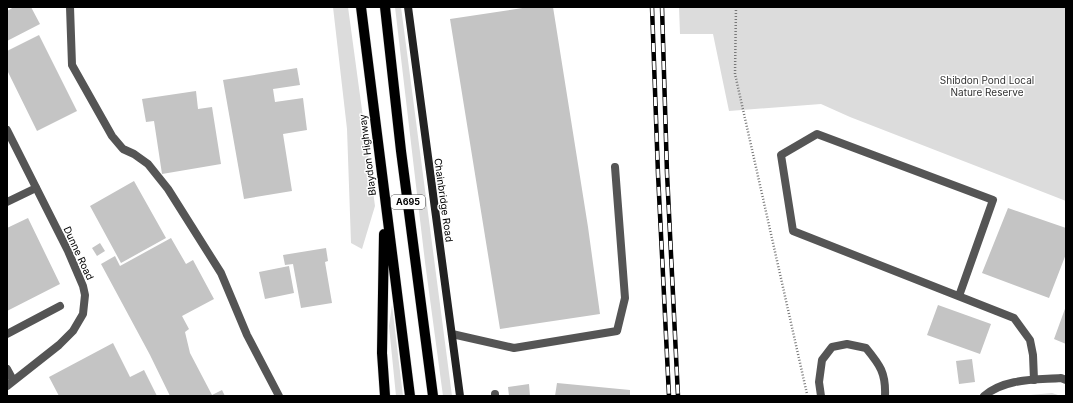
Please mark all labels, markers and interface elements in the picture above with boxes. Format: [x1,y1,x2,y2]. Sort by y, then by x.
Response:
park label: Shibdon Pond Local Nature Reserve [940,74,1034,98]
street label: Blaydon Highway [356,113,378,196]
street label: Chainbridge Road [432,157,456,243]
road number: A695 [391,195,425,209]
street label: Dunne Road [61,224,97,282]

